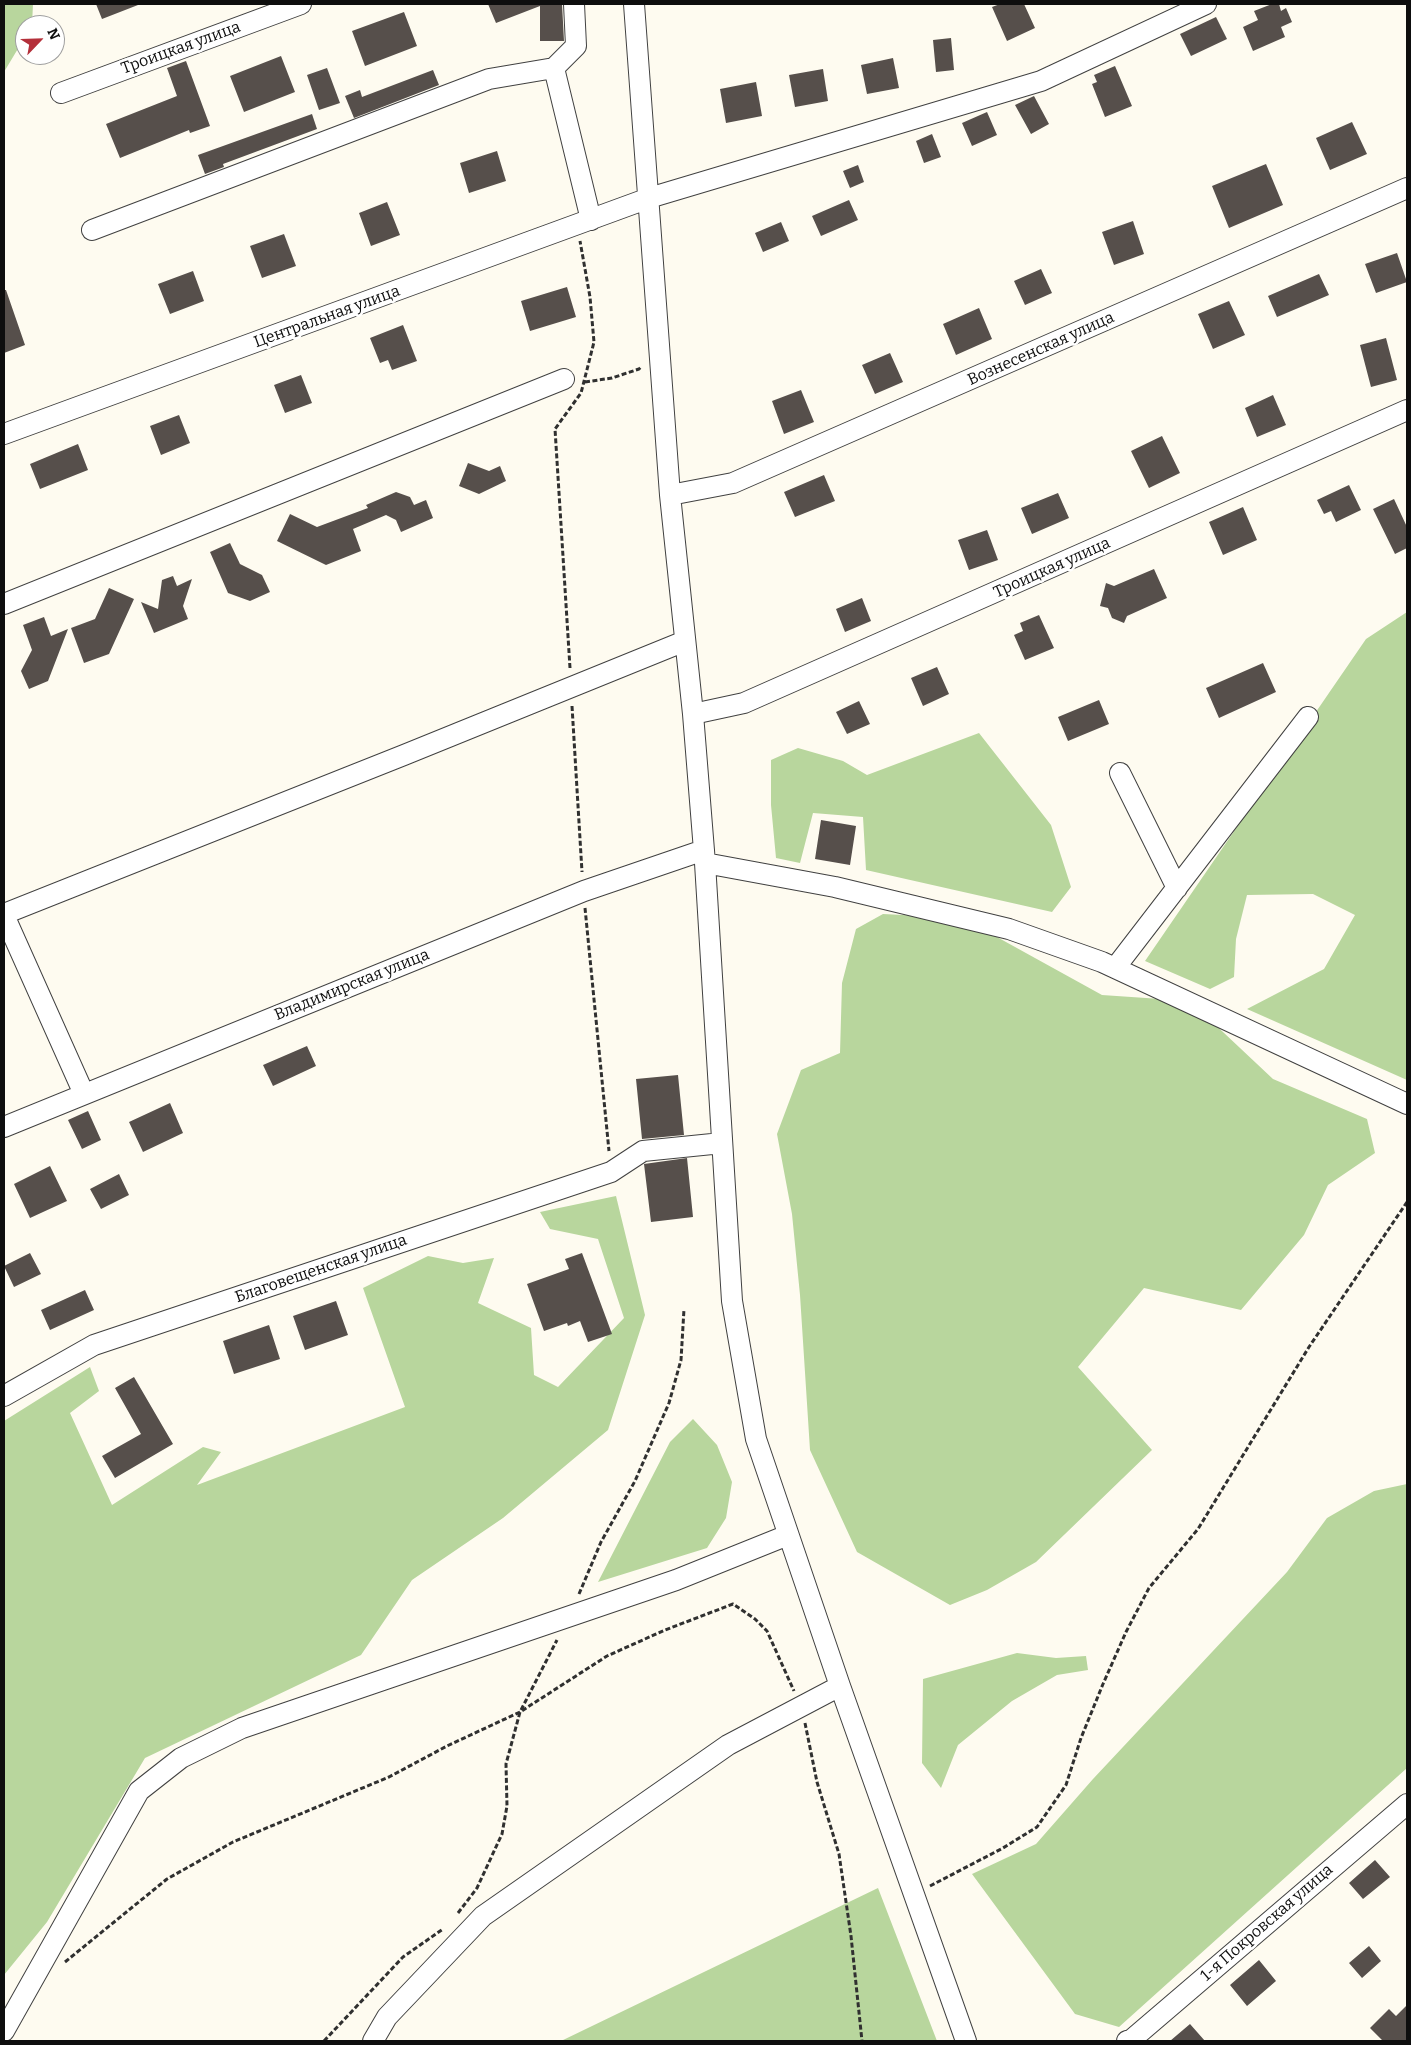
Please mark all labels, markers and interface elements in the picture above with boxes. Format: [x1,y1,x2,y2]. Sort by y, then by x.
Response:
north arrow [15,15,65,65]
street label: Троицкая улица [119,17,243,79]
text: N [43,26,63,42]
street label: Центральная улица [251,282,403,352]
street label: Вознесенская улица [965,308,1117,390]
street label: Троицкая улица [991,534,1113,602]
street label: Владимирская улица [272,945,432,1025]
street label: Благовещенская улица [233,1231,409,1307]
street label: 1-я Покровская улица [1197,1860,1337,1986]

